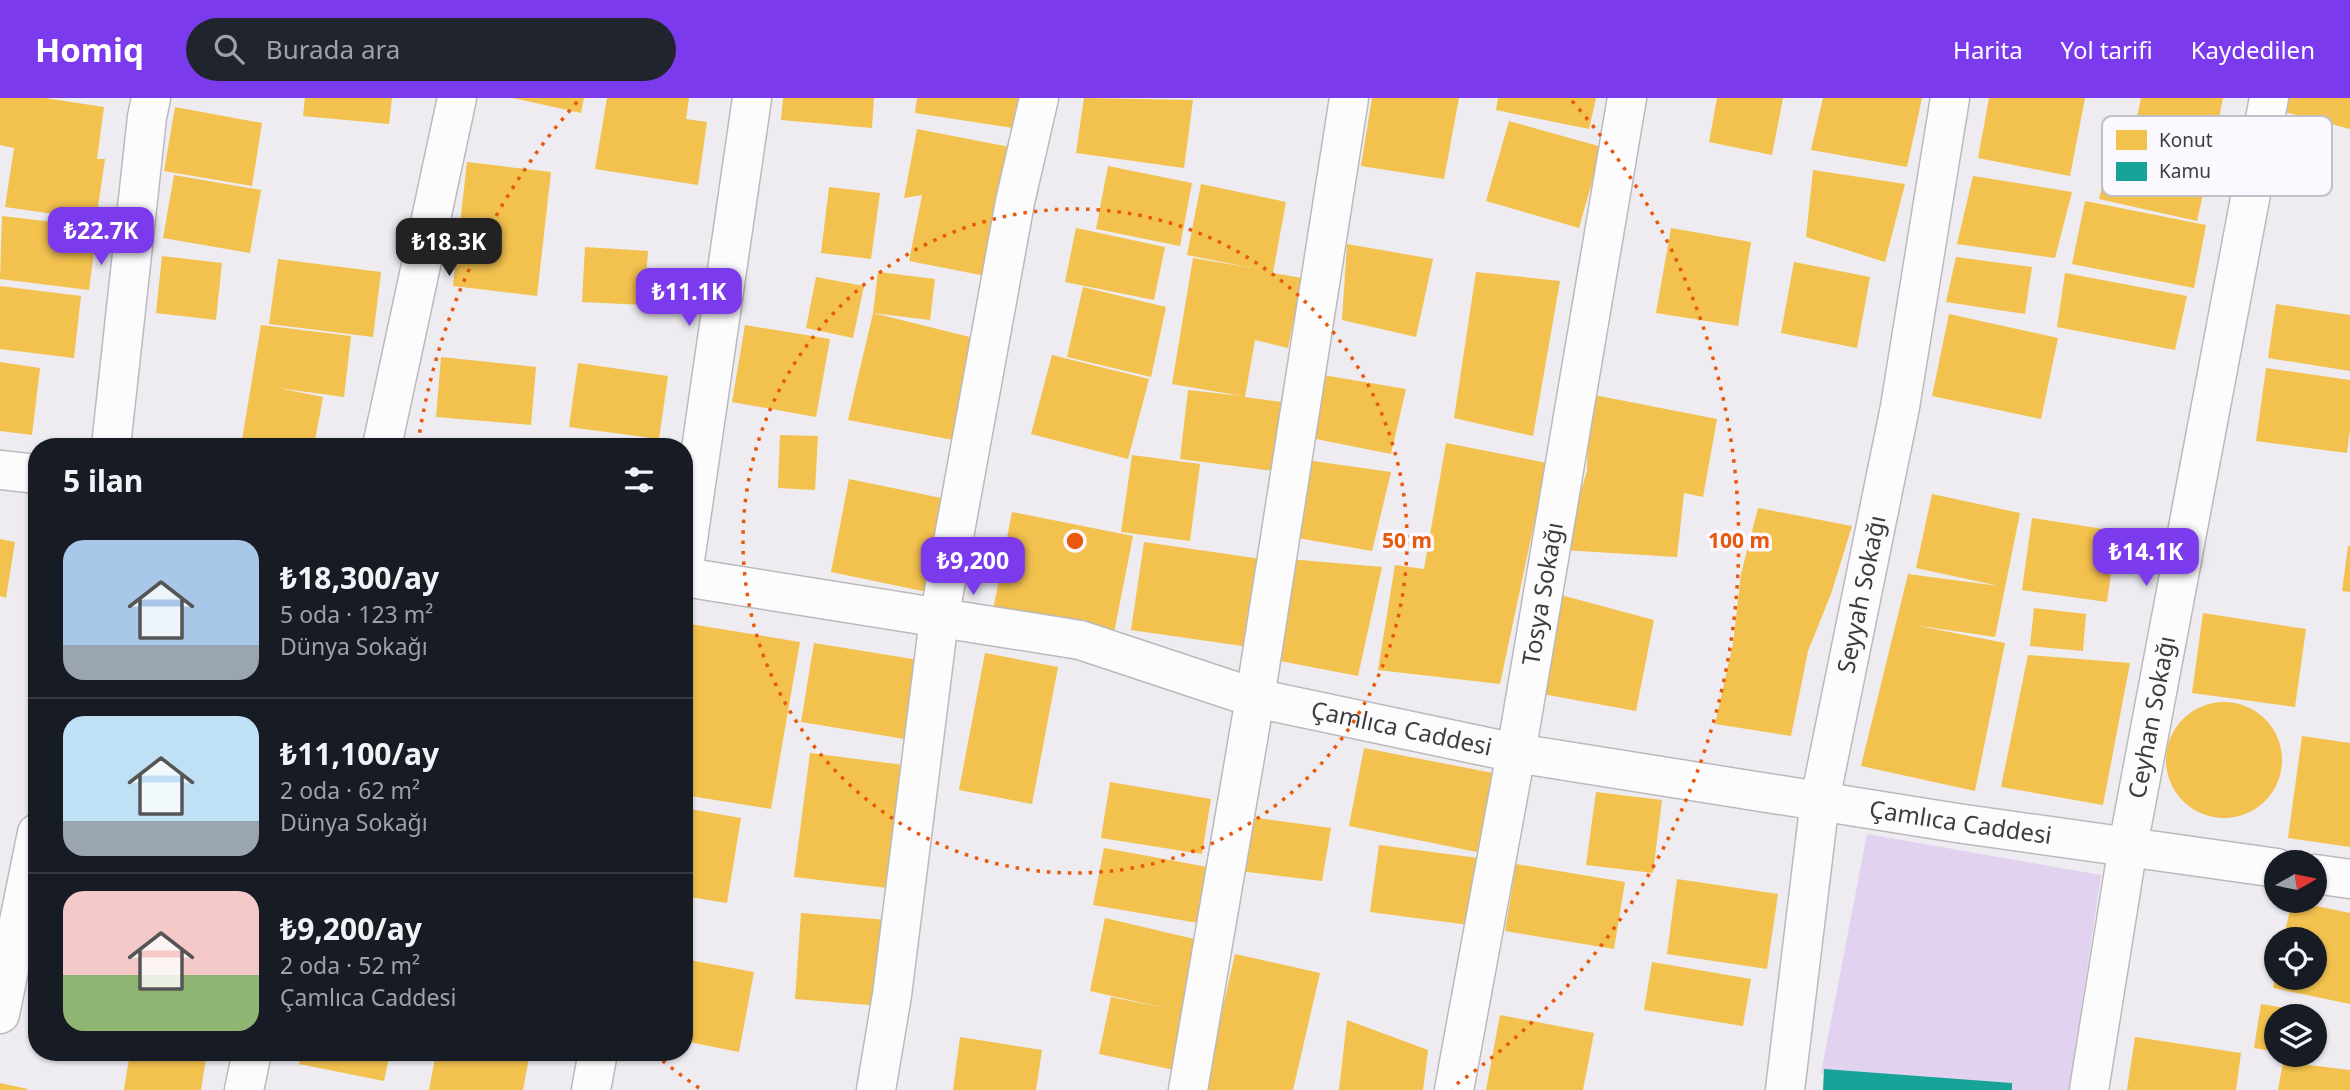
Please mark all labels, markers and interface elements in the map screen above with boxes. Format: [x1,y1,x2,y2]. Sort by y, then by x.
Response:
search box [186,18,676,81]
text: Homiq [35,27,144,72]
icon: search [210,30,248,68]
text: Burada ara [266,31,400,67]
text: Harita [1953,33,2023,66]
text: Yol tarifi [2061,33,2153,66]
text: Kaydedilen [2191,33,2315,66]
legend [2102,116,2332,196]
text: Konut [2159,127,2213,153]
text: Kamu [2159,158,2211,184]
pin: ₺22.7K [44,208,158,267]
text: ₺22.7K [64,214,138,246]
pin: ₺18.3K [392,218,506,278]
text: ₺18.3K [412,225,486,257]
pin: ₺11.1K [632,268,746,328]
text: ₺11.1K [652,275,726,307]
text: 5 ilan [63,460,143,501]
icon: filters [620,461,658,499]
street label: Seyyah Sokağı [1828,512,1893,676]
street label: Tosya Sokağı [1513,520,1570,668]
text: 50 m [1382,526,1432,554]
text: 100 m [1708,526,1770,554]
pin: ₺14.1K [2089,528,2203,588]
centre of rings [1063,529,1087,553]
text: ₺14.1K [2109,535,2183,567]
pin: ₺9,200 [916,538,1030,597]
text: ₺9,200 [937,544,1009,576]
text: ₺18,300/ay [280,557,439,598]
icon: home [119,568,203,652]
text: 5 oda · 123 m² [280,598,433,630]
text: Dünya Sokağı [280,630,428,662]
street label: Ceyhan Sokağı [2119,633,2182,801]
street label: Çamlıca Caddesi [1308,692,1495,763]
text: ₺11,100/ay [280,733,439,774]
icon: home [119,744,203,828]
text: 2 oda · 62 m² [280,774,420,806]
street label: Çamlıca Caddesi [1867,791,2054,851]
text: Dünya Sokağı [280,806,428,838]
north arrow [2264,850,2328,914]
map controls [2264,850,2327,1067]
text: ₺9,200/ay [280,908,422,949]
icon: home [119,919,203,1003]
button: locate [2264,927,2327,990]
text: 2 oda · 52 m² [280,949,420,981]
text: Çamlıca Caddesi [280,981,456,1013]
button: layers [2264,1004,2327,1067]

